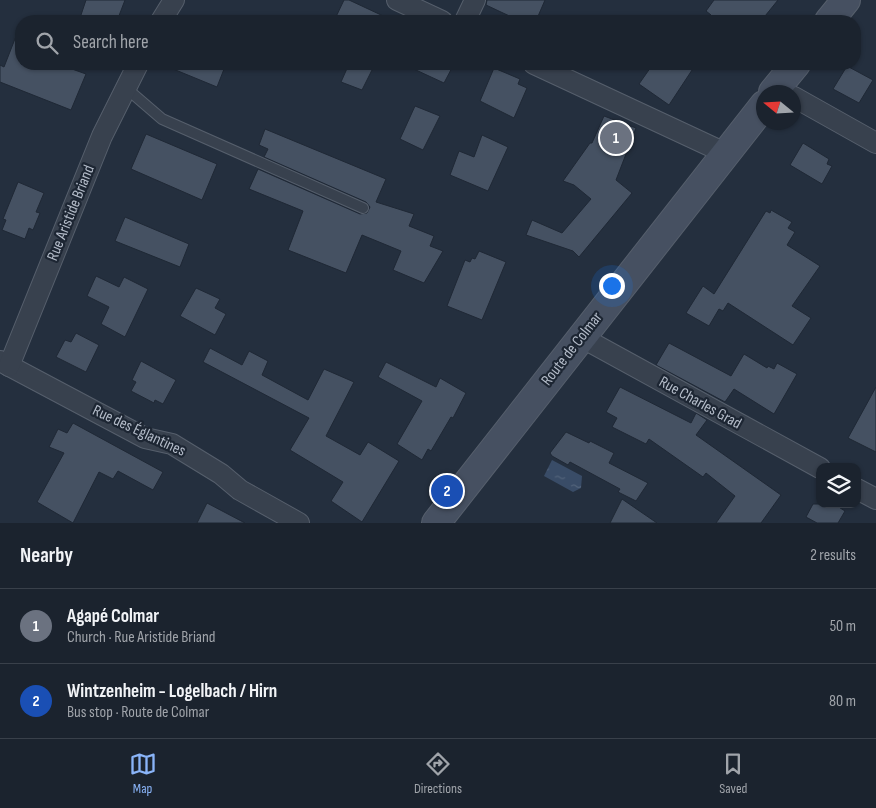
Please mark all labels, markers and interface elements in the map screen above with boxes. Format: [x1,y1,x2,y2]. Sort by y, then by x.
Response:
search box [15,15,861,70]
icon: search [33,29,61,57]
text: Search here [73,31,149,54]
north arrow [756,85,801,130]
pin: 1 [600,119,632,157]
street label: Rue Aristide Briand [43,162,99,264]
your location [599,273,625,299]
street label: Route de Colmar [537,308,607,390]
street label: Rue Charles Grad [655,373,745,433]
street label: Rue des Églantines [89,401,189,461]
map controls [816,463,861,508]
button: layers [816,463,861,508]
pin: 2 [431,472,463,510]
text: Nearby [20,543,73,568]
text: 2 results [810,546,856,565]
text: Agapé Colmar [67,605,159,628]
text: 1 [33,617,39,636]
text: 50 m [830,617,856,636]
text: Church · Rue Aristide Briand [67,628,216,647]
text: Wintzenheim - Logelbach / Hirn [67,680,277,703]
text: 2 [32,692,40,711]
text: 80 m [829,692,856,711]
text: Bus stop · Route de Colmar [67,703,209,722]
tab: Map [129,750,157,797]
tab: Directions [414,750,462,797]
tab: Saved [719,750,747,797]

